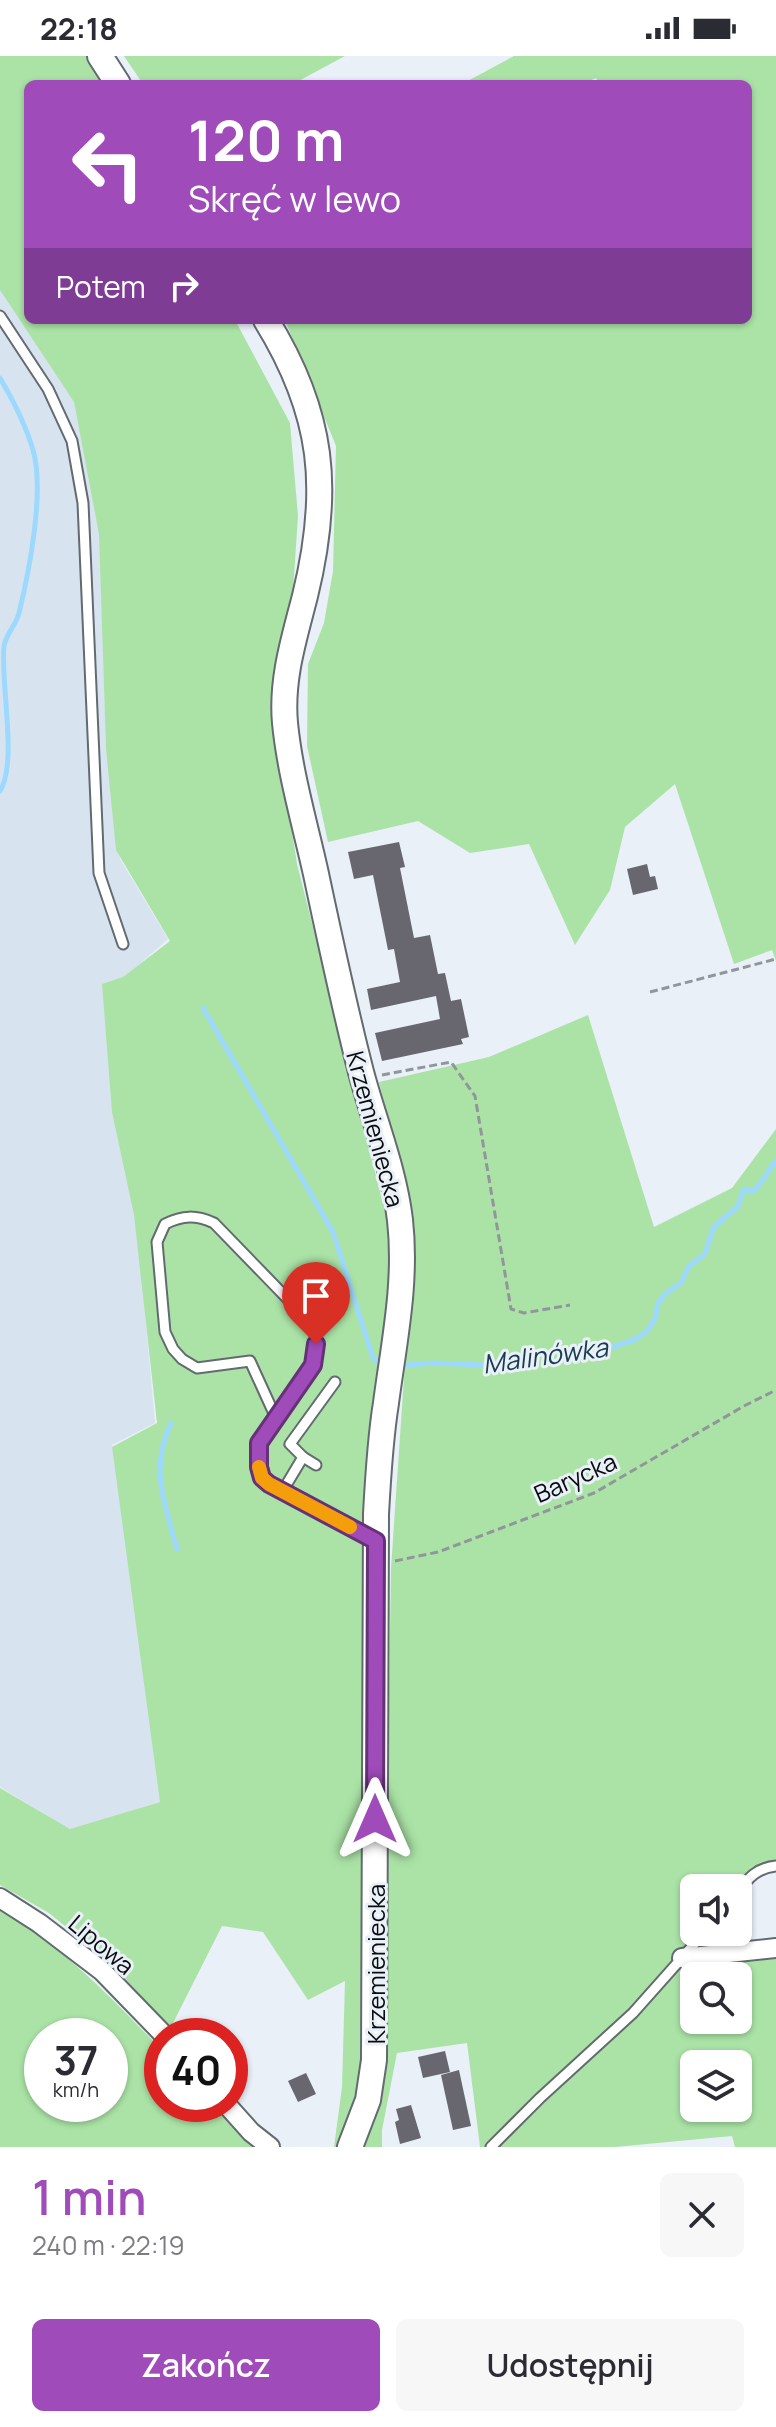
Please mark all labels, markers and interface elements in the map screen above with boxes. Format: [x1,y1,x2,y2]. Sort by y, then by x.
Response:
text: 22:18 [40,8,118,49]
text: 120 m [188,101,344,178]
icon: left [56,112,160,216]
text: Skręć w lewo [188,174,401,223]
icon: right [162,264,206,308]
text: Potem [56,266,146,307]
street label: Krzemieniecka [339,1047,413,1211]
pin [282,1262,350,1344]
icon: arrive [294,1274,338,1318]
water label: Malinówka [480,1328,611,1382]
street label: Barycka [528,1444,622,1510]
position arrow [333,1777,417,1861]
map controls [680,1874,752,2122]
button: sound [680,1874,752,1946]
street label: Krzemieniecka [359,1884,392,2044]
street label: Lipowa [62,1907,142,1981]
button: search [680,1962,752,2034]
speed limit sign: 40 [144,2018,248,2122]
text: 37 [54,2032,98,2087]
button: layers [680,2050,752,2122]
text: km/h [53,2076,99,2103]
text: 1 min [32,2164,146,2229]
button: close [660,2173,744,2257]
text: 240 m · 22:19 [32,2227,185,2263]
button: Zakończ [32,2319,380,2411]
button: Udostępnij [396,2319,744,2411]

